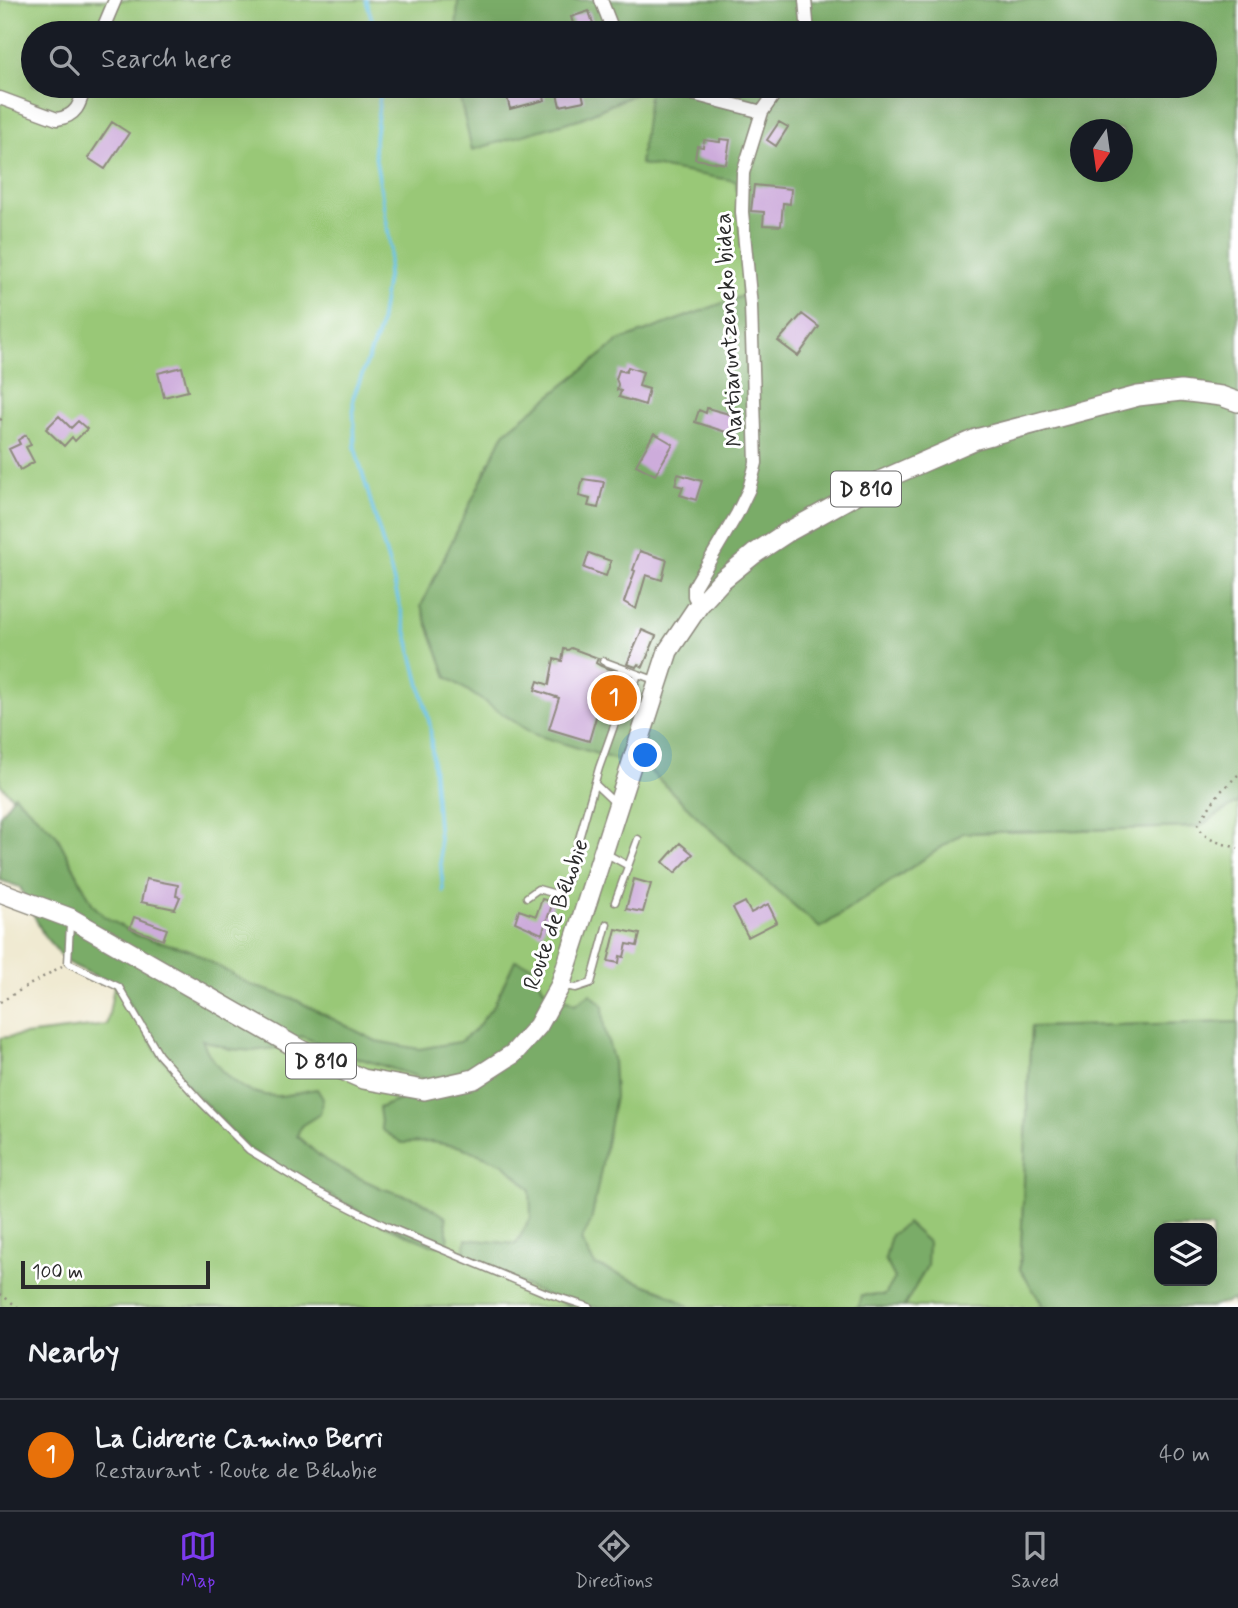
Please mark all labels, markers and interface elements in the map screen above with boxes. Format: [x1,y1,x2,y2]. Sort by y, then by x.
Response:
search box [21,21,1217,98]
icon: search [45,41,83,79]
text: Search here [101,43,232,77]
north arrow [1070,119,1133,182]
street label: Martiaruntzeneko bidea [709,212,751,448]
road number: D 810 [831,472,901,506]
pin: 1 [591,672,637,724]
your location [628,738,662,772]
street label: Route de Béhobie [517,835,597,994]
road number: D 810 [286,1044,356,1078]
map controls [1154,1223,1217,1286]
button: layers [1154,1223,1217,1286]
scale bar [21,1258,210,1290]
text: 100 m [32,1260,83,1285]
text: Nearby [28,1333,119,1372]
text: La Cidrerie Camino Berri [95,1423,383,1457]
text: 1 [46,1440,56,1470]
text: 40 m [1159,1440,1210,1470]
text: Restaurant · Route de Béhobie [95,1457,377,1487]
tab: Map [179,1527,217,1594]
tab: Directions [575,1527,653,1594]
tab: Saved [1011,1527,1059,1594]

